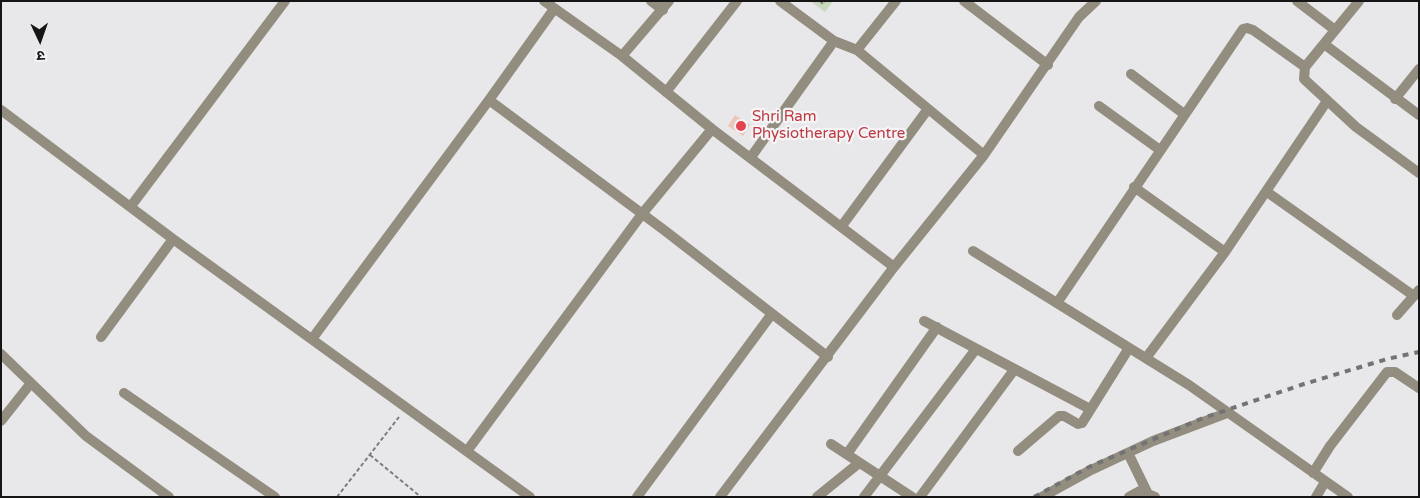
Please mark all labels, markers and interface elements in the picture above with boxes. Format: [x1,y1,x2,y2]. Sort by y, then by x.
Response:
north arrow [15,15,65,65]
text: उ [36,47,45,64]
place label: Shri Ram Physiotherapy Centre [752,108,905,143]
marker: Shri Ram Physiotherapy Centre [734,119,748,133]

